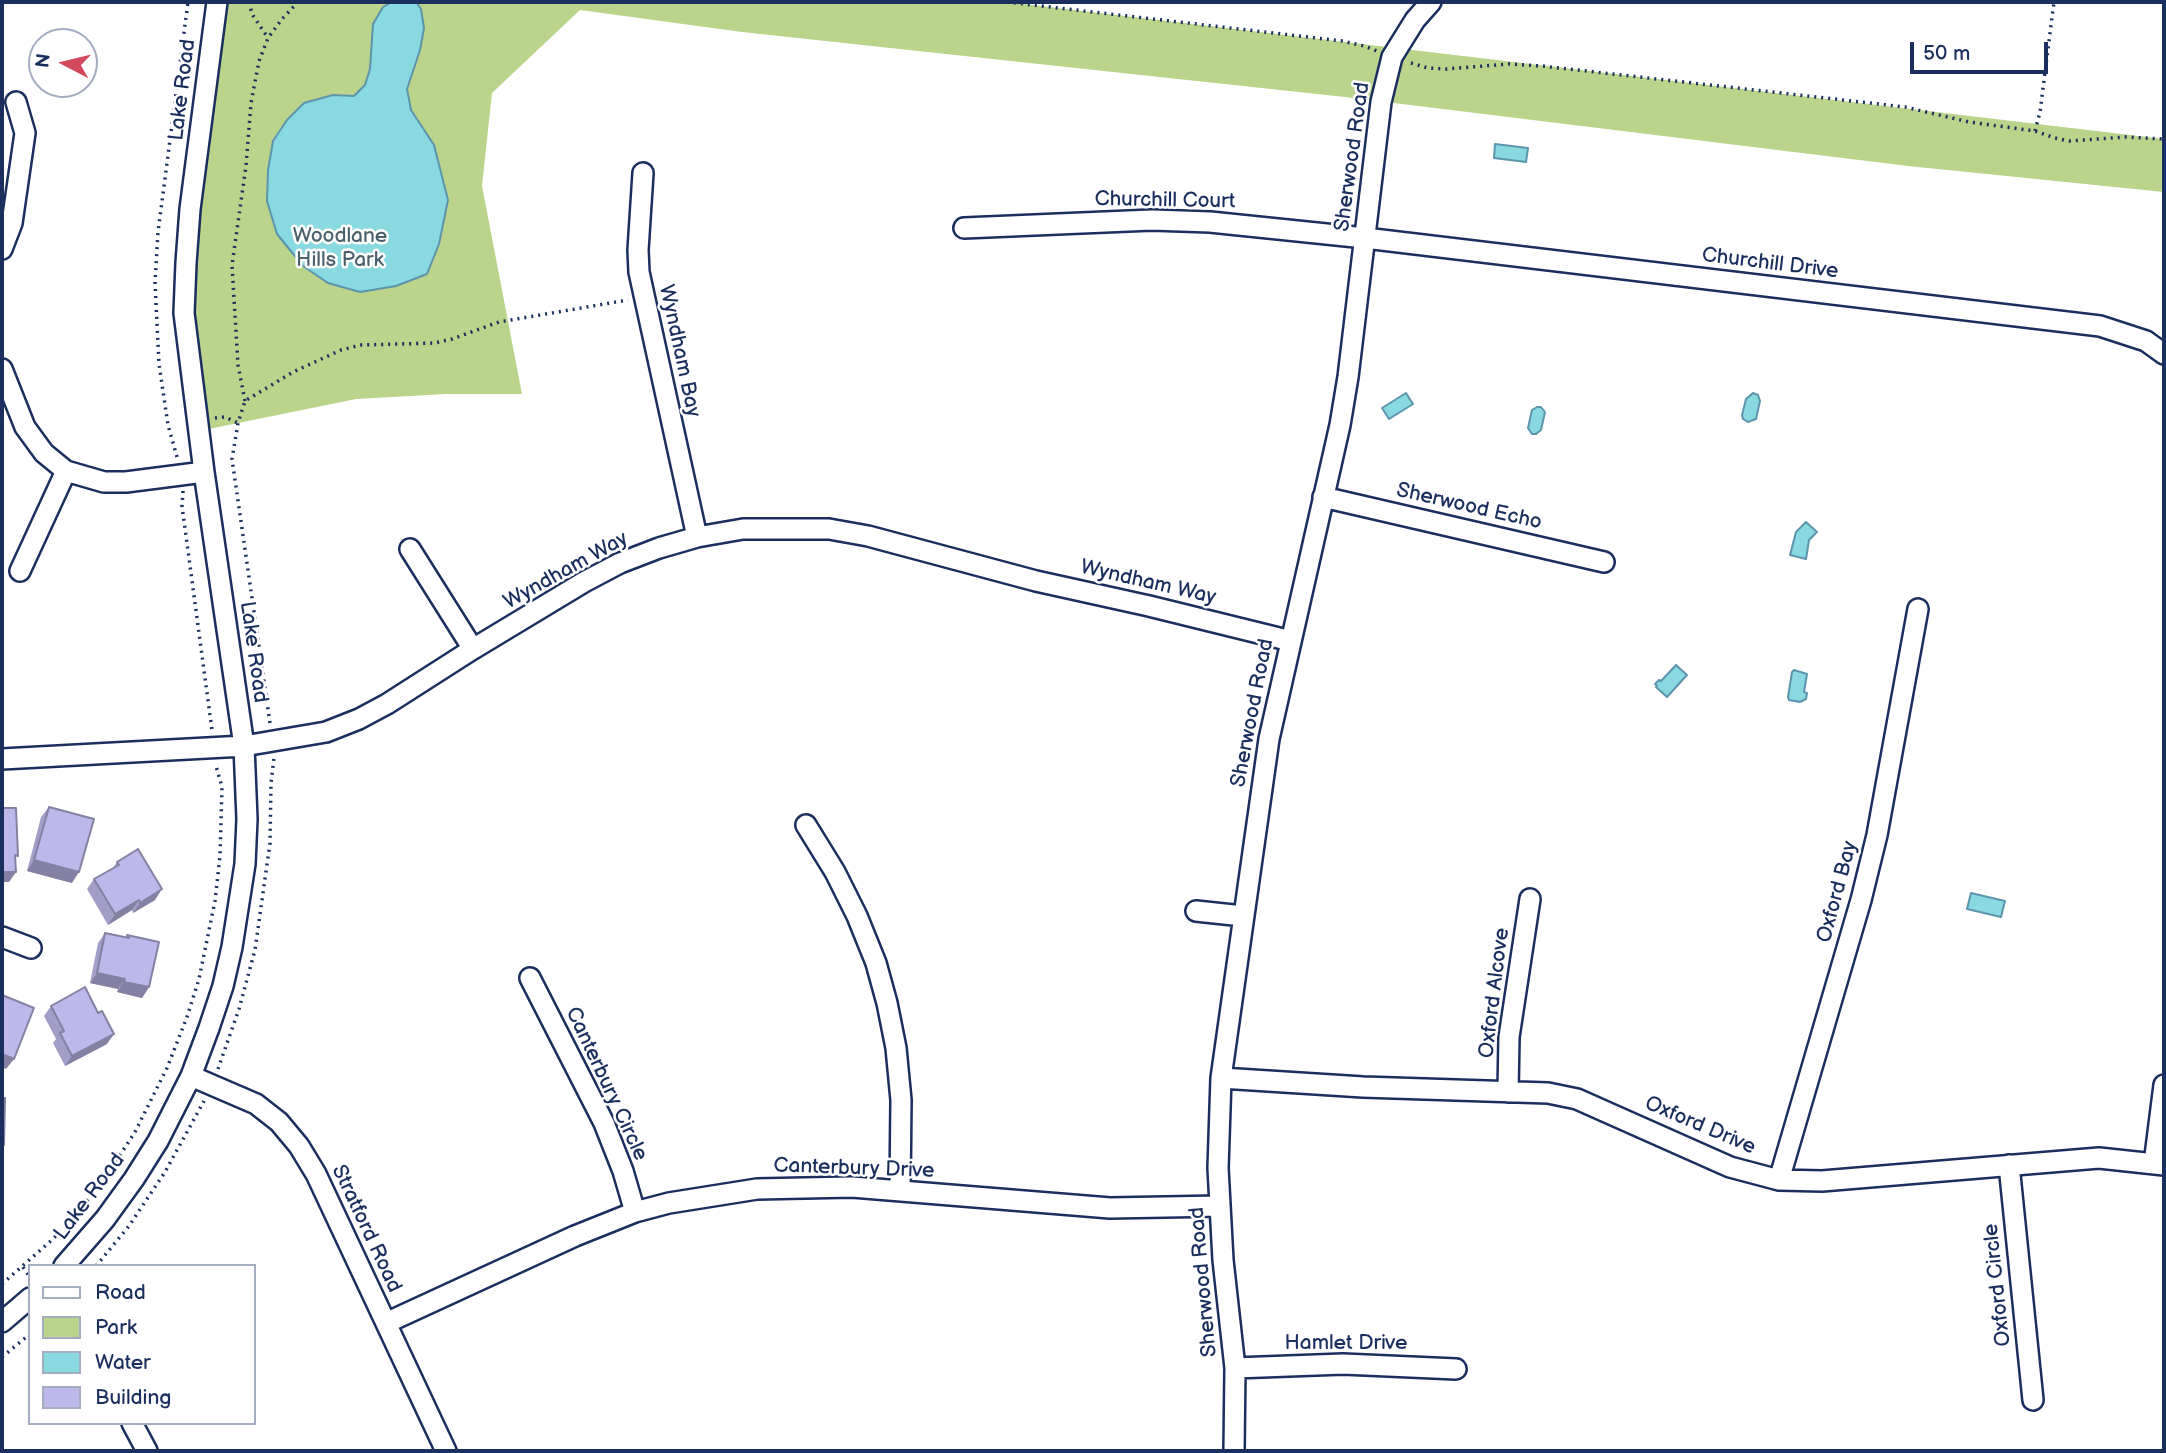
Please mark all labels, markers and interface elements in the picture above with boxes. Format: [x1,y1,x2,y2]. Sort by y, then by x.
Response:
north arrow [28,28,98,98]
scale bar [1914,28,2052,72]
street label: Lake Road [164,38,202,142]
text: 50 m [1923,41,1970,66]
text: N [31,52,56,69]
street label: Sherwood Road [1330,81,1376,233]
street label: Churchill Court [1094,187,1236,215]
park label: Woodlane Hills Park [293,224,387,274]
street label: Churchill Drive [1700,243,1840,285]
street label: Wyndham Bay [653,283,705,419]
street label: Sherwood Echo [1394,478,1544,536]
street label: Wyndham Way [499,526,633,616]
street label: Wyndham Way [1078,555,1218,611]
street label: Lake Road [233,600,273,704]
street label: Sherwood Road [1226,637,1280,789]
street label: Oxford Bay [1812,838,1864,946]
street label: Oxford Alcove [1475,926,1515,1060]
street label: Canterbury Circle [559,1003,653,1165]
street label: Oxford Drive [1641,1091,1759,1161]
street label: Lake Road [49,1149,131,1245]
street label: Canterbury Drive [773,1154,935,1184]
street label: Stratford Road [325,1161,407,1297]
street label: Sherwood Road [1185,1206,1223,1358]
street label: Oxford Circle [1979,1222,2017,1348]
legend [28,1264,256,1425]
text: Road [95,1280,146,1305]
text: Park [95,1315,137,1340]
street label: Hamlet Drive [1284,1331,1408,1357]
text: Water [95,1350,151,1375]
text: Building [95,1385,171,1410]

